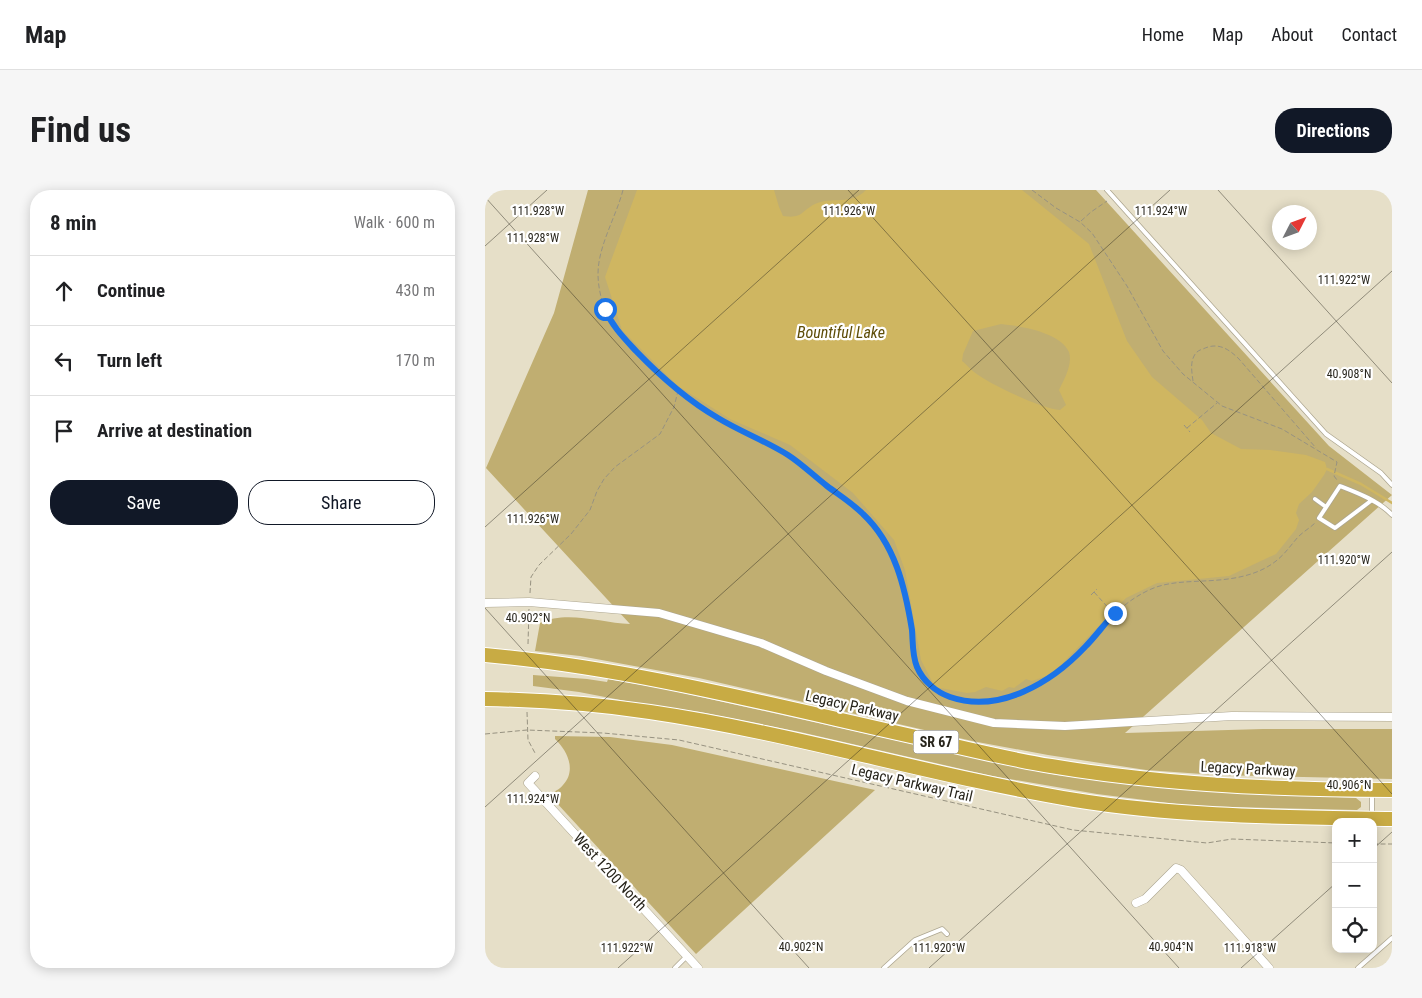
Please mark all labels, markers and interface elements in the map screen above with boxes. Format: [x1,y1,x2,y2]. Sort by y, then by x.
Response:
text: Map [25,21,66,49]
text: Home [1142,24,1184,45]
text: Map [1212,24,1243,45]
text: About [1271,24,1313,45]
text: Contact [1341,24,1397,45]
button: Directions [1275,108,1392,153]
text: Find us [30,110,131,151]
text: 111.928°W [512,204,564,218]
text: 111.926°W [823,204,875,218]
text: 111.924°W [1135,204,1187,218]
north arrow [1272,205,1317,250]
text: 8 min [50,211,97,235]
text: Walk · 600 m [354,213,435,232]
text: 111.928°W [507,231,559,245]
text: 111.922°W [1318,273,1370,287]
icon: ahead [50,277,78,305]
text: Continue [97,279,165,302]
text: 430 m [396,281,435,300]
route start [594,298,617,321]
water label: Bountiful Lake [797,323,885,342]
icon: left [50,347,78,375]
text: Turn left [97,349,162,372]
text: 170 m [396,351,435,370]
text: 40.908°N [1327,367,1371,381]
icon: arrive [50,417,78,445]
text: Arrive at destination [97,419,252,442]
button: Save [50,480,238,525]
button: Share [248,480,435,525]
text: 111.926°W [507,512,559,526]
text: 111.920°W [1318,553,1370,567]
route end [1104,602,1127,625]
text: 40.902°N [506,611,550,625]
street label: Legacy Parkway [804,687,900,725]
road number: SR 67 [913,730,959,754]
street label: Legacy Parkway [1200,758,1296,780]
street label: Legacy Parkway Trail [850,760,974,806]
text: 40.906°N [1327,778,1371,792]
text: 111.924°W [507,792,559,806]
map controls [1332,818,1377,953]
button: + [1332,818,1377,863]
street label: West 1200 North [569,829,651,915]
button: − [1332,863,1377,908]
button: locate [1332,908,1377,953]
text: 40.902°N [779,940,823,954]
text: 40.904°N [1149,940,1193,954]
text: 111.922°W [601,941,653,955]
text: 111.920°W [913,941,965,955]
text: 111.918°W [1224,941,1276,955]

